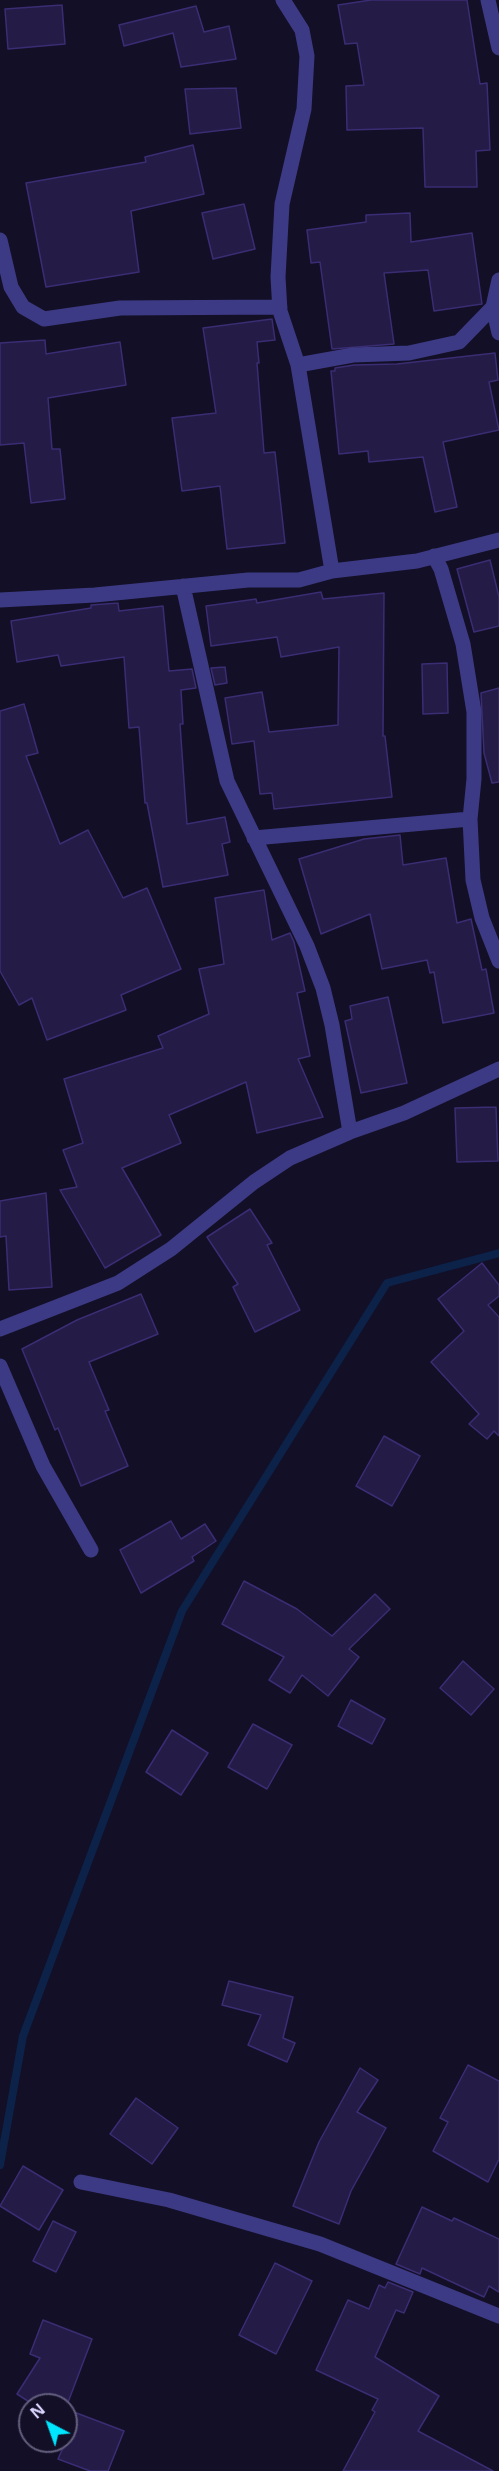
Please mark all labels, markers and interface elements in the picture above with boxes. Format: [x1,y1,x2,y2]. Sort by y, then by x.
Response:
north arrow [18,2393,78,2453]
text: N [25,2398,50,2424]

